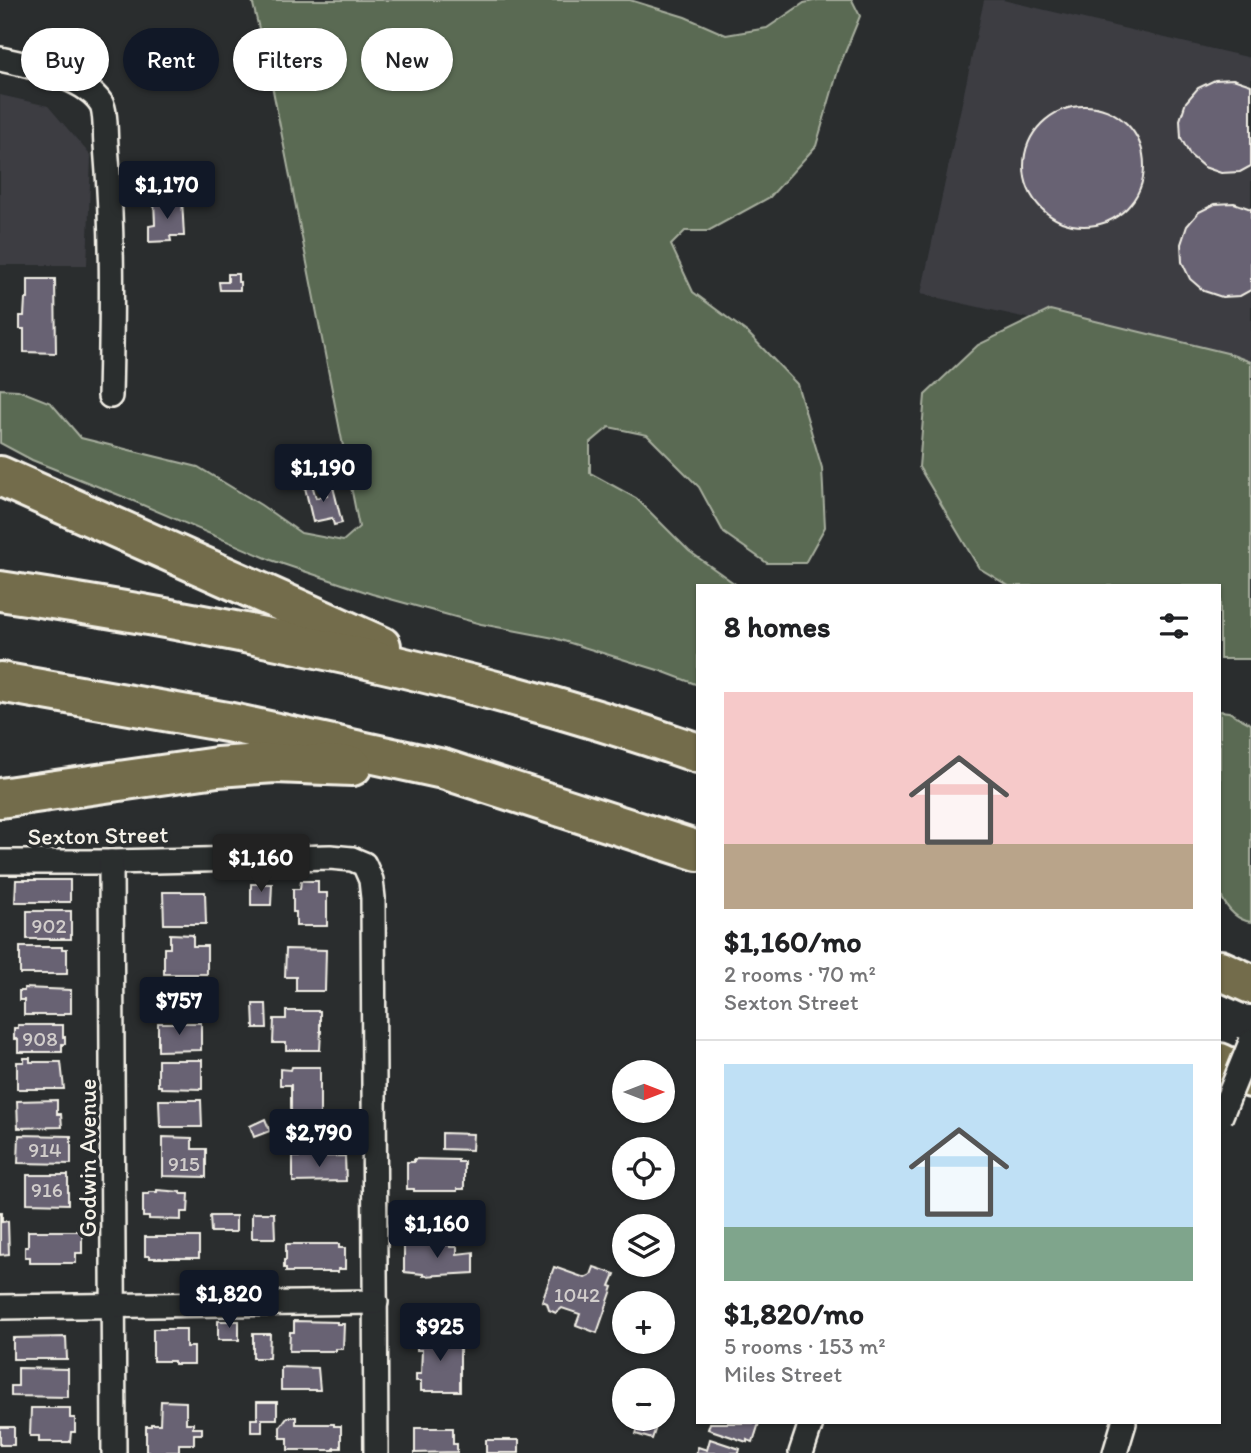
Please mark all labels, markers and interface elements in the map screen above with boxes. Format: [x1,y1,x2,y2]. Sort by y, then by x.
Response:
chip: Buy [21,28,109,91]
chip: Rent [123,28,219,91]
chip: Filters [233,28,347,91]
chip: New [361,28,453,91]
pin: $1,170 [110,162,224,221]
text: $1,170 [135,170,199,198]
pin: $1,190 [266,444,380,504]
text: $1,190 [291,453,355,481]
icon: filters [1155,607,1193,645]
text: 8 homes [724,608,831,645]
icon: home [896,737,1022,863]
street label: Sexton Street [27,819,169,851]
pin: $1,160 [204,834,318,894]
text: $1,160 [229,843,293,871]
house number: 902 [32,913,66,938]
text: $1,160/mo [724,923,862,960]
text: 2 rooms · 70 m² [724,960,876,988]
pin: $757 [138,978,220,1037]
text: $757 [156,986,202,1014]
text: Sexton Street [724,988,859,1016]
house number: 908 [22,1026,58,1051]
north arrow [612,1060,676,1124]
map controls [612,1060,675,1431]
street label: Godwin Avenue [73,1079,102,1237]
icon: home [896,1109,1022,1235]
pin: $2,790 [262,1110,376,1169]
text: $2,790 [286,1118,352,1146]
house number: 914 [28,1137,62,1162]
button: locate [612,1137,675,1200]
house number: 915 [168,1151,200,1176]
house number: 916 [31,1177,63,1202]
pin: $1,160 [380,1200,494,1260]
text: $1,160 [405,1209,469,1237]
button: layers [612,1214,675,1277]
pin: $1,820 [172,1270,286,1330]
text: $1,820 [196,1279,262,1307]
house number: 1042 [554,1282,600,1307]
button: + [612,1291,675,1354]
text: $1,820/mo [724,1295,864,1332]
pin: $925 [399,1304,481,1363]
text: $925 [416,1312,464,1340]
text: 5 rooms · 153 m² [724,1332,886,1360]
text: Miles Street [724,1360,842,1388]
button: − [612,1368,675,1431]

